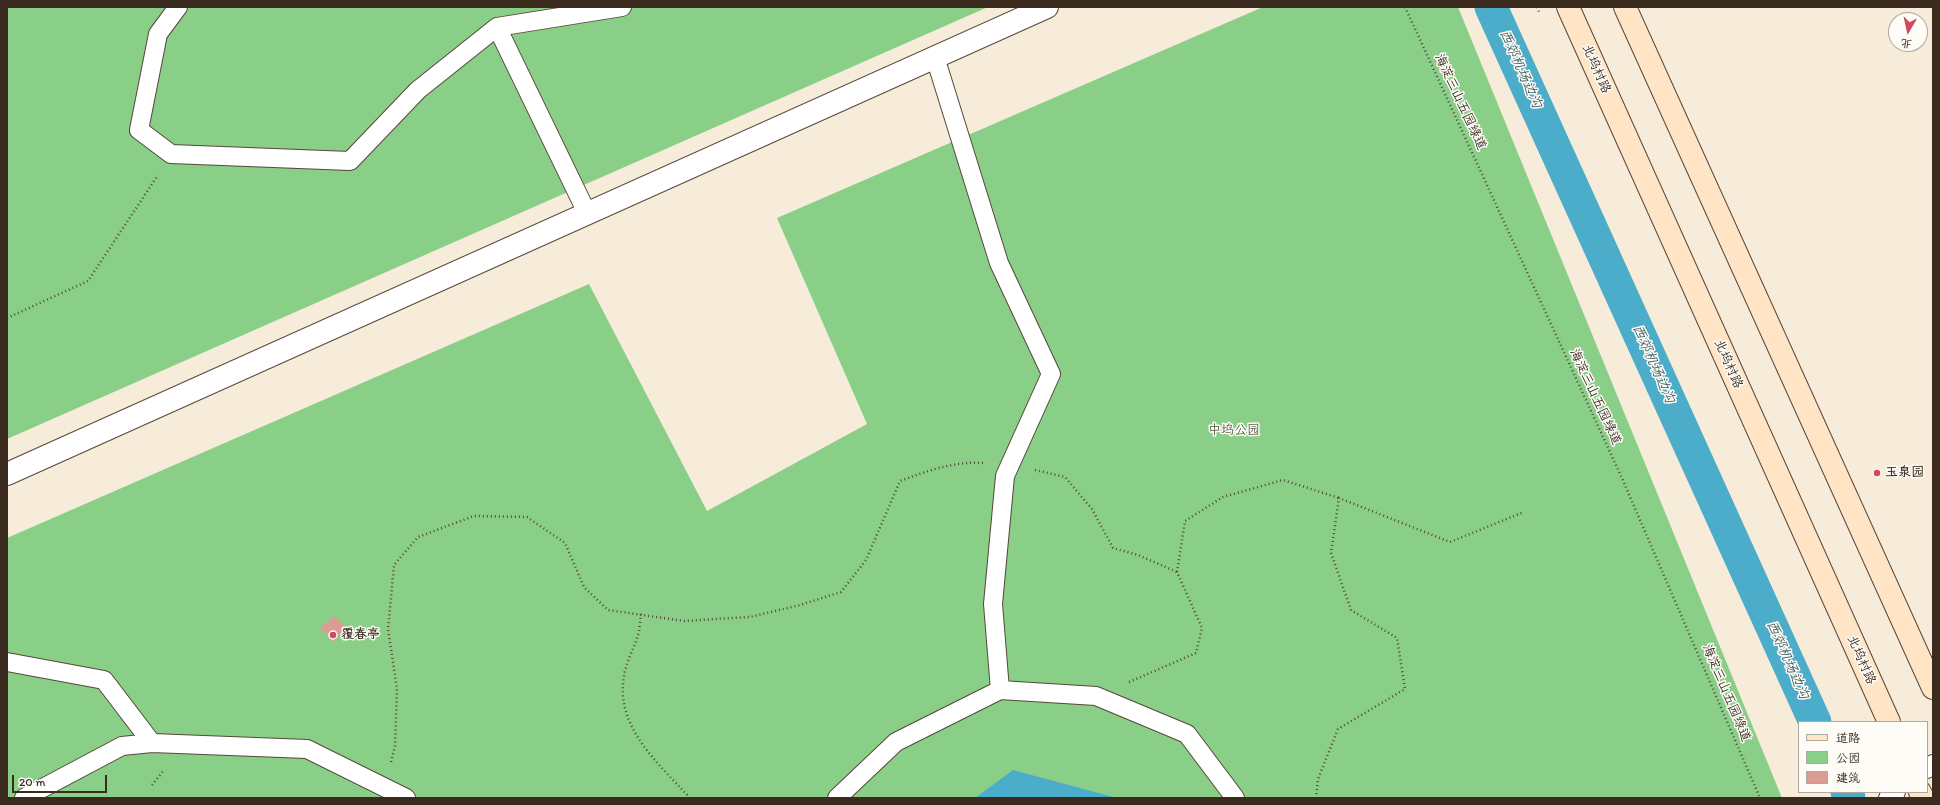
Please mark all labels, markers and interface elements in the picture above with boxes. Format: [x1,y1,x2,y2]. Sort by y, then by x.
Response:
north arrow [1888,12,1928,52]
water label: 西郊机场边沟 [1495,27,1545,111]
text: 北 [1900,36,1913,51]
street label: 北坞村路 [1578,42,1614,96]
street label: 海淀三山五园绿道 [1431,52,1489,152]
water label: 西郊机场边沟 [1628,322,1678,406]
street label: 北坞村路 [1710,337,1746,391]
street label: 海淀三山五园绿道 [1566,347,1624,447]
park label: 中坞公园 [1208,423,1260,439]
place label: 玉泉园 [1885,465,1924,481]
marker: 玉泉园 [1872,468,1882,478]
water label: 西郊机场边沟 [1762,618,1812,702]
place label: 覆春亭 [341,627,380,643]
marker: 覆春亭 [328,630,338,640]
street label: 北坞村路 [1843,633,1879,687]
street label: 海淀三山五园绿道 [1699,642,1753,744]
legend [1798,721,1928,793]
text: 道路 [1836,731,1860,745]
text: 公园 [1836,751,1860,765]
scale bar [14,767,109,793]
text: 建筑 [1836,771,1860,785]
text: 20 m [19,775,46,789]

